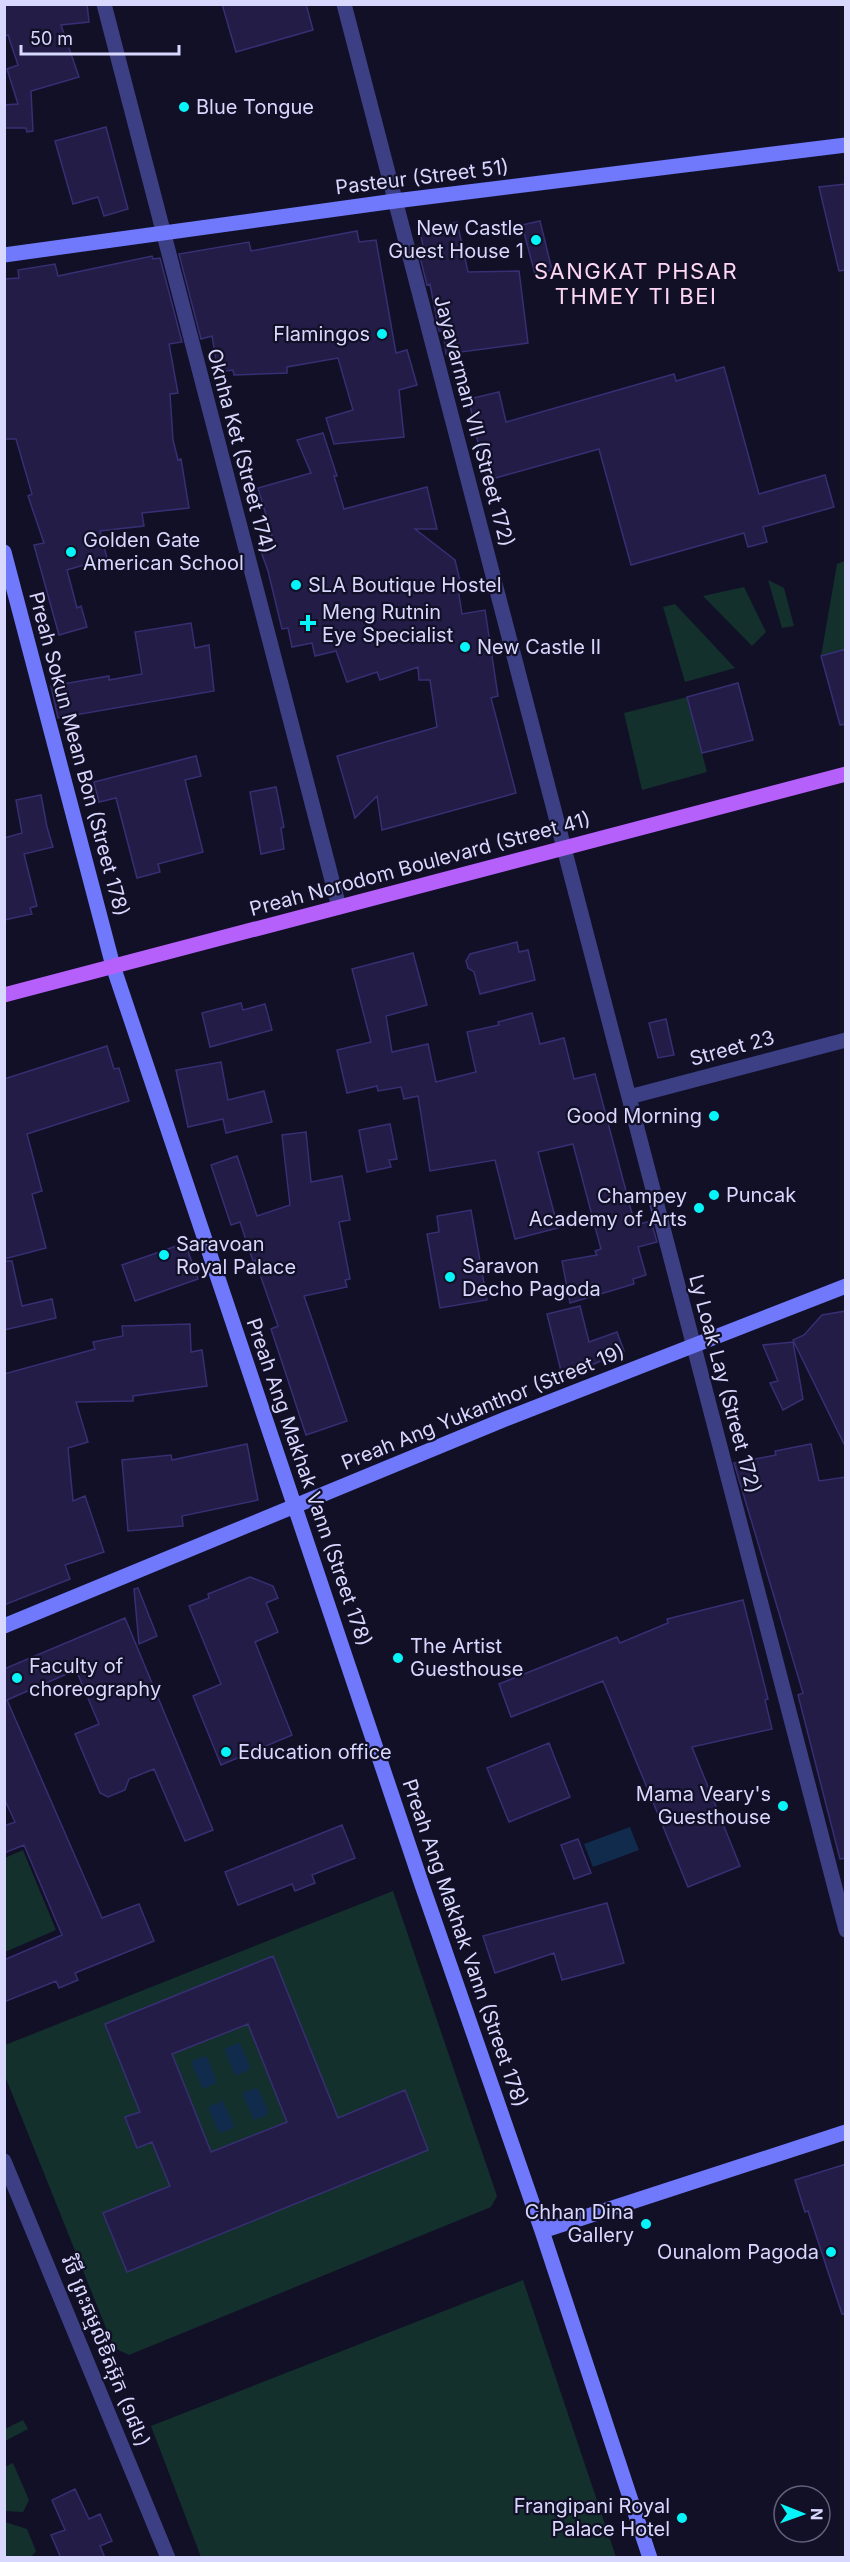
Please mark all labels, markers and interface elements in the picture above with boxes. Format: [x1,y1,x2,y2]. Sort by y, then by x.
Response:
scale bar [21,18,178,56]
text: 50 m [30,28,73,49]
place label: Blue Tongue [196,95,314,119]
marker: Blue Tongue [177,100,191,114]
street label: Pasteur (Street 51) [334,154,510,200]
place label: New Castle Guest House 1 [388,216,524,263]
marker: New Castle Guest House 1 [529,233,543,247]
district label: SANGKAT PHSAR THMEY TI BEI [534,258,738,309]
street label: Jayavarman VII (Street 172) [429,293,519,549]
place label: Flamingos [273,322,370,346]
marker: Flamingos [375,327,389,341]
street label: Oknha Ket (Street 174) [202,346,280,556]
place label: Golden Gate American School [83,528,244,575]
marker: Golden Gate American School [64,545,78,559]
place label: SLA Boutique Hostel [308,573,501,597]
marker: SLA Boutique Hostel [289,578,303,592]
street label: Preah Sokun Mean Bon (Street 178) [24,589,134,919]
place label: Meng Rutnin Eye Specialist [322,600,454,647]
marker: Meng Rutnin Eye Specialist [299,614,317,632]
place label: New Castle II [477,635,601,659]
marker: New Castle II [458,640,472,654]
street label: Preah Norodom Boulevard (Street 41) [247,807,593,921]
street label: Street 23 [687,1025,777,1071]
place label: Good Morning [567,1104,702,1128]
marker: Good Morning [707,1109,721,1123]
place label: Puncak [726,1183,796,1207]
place label: Champey Academy of Arts [529,1184,687,1231]
marker: Puncak [707,1188,721,1202]
marker: Champey Academy of Arts [692,1201,706,1215]
place label: Saravoan Royal Palace [176,1232,296,1279]
marker: Saravoan Royal Palace [157,1248,171,1262]
place label: Saravon Decho Pagoda [462,1254,601,1301]
marker: Saravon Decho Pagoda [443,1270,457,1284]
street label: Ly Loak Lay (Street 172) [684,1272,766,1496]
street label: Preah Ang Makhak Vann (Street 178) [241,1315,377,1649]
street label: Preah Ang Yukanthor (Street 19) [338,1339,628,1475]
place label: The Artist Guesthouse [410,1634,523,1681]
marker: The Artist Guesthouse [391,1651,405,1665]
place label: Faculty of choreography [29,1654,161,1701]
marker: Faculty of choreography [10,1671,24,1685]
place label: Education office [238,1740,392,1764]
marker: Education office [219,1745,233,1759]
street label: Preah Ang Makhak Vann (Street 178) [397,1776,533,2110]
place label: Mama Veary's Guesthouse [636,1782,771,1829]
marker: Mama Veary's Guesthouse [776,1799,790,1813]
place label: Chhan Dina Gallery [525,2200,634,2247]
marker: Chhan Dina Gallery [639,2217,653,2231]
place label: Ounalom Pagoda [657,2240,819,2264]
marker: Ounalom Pagoda [824,2245,838,2259]
street label: វិថី ព្រះធម្មលិខិតអ៊ុក (១៨៤) [55,2252,156,2451]
north arrow [772,2484,832,2544]
place label: Frangipani Royal Palace Hotel [514,2494,670,2541]
text: N [807,2508,827,2521]
marker: Frangipani Royal Palace Hotel [675,2511,689,2525]

